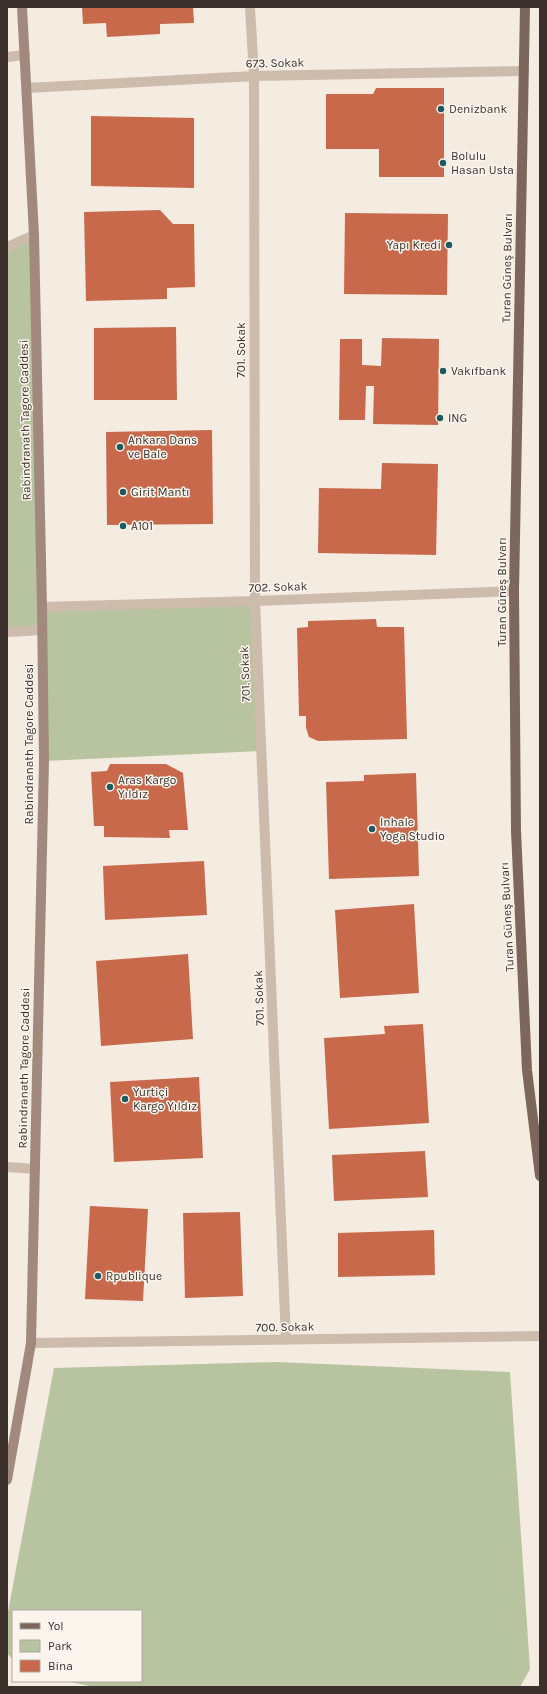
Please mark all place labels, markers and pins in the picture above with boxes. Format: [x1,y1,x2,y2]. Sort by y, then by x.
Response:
place label: Denizbank [449,102,508,116]
marker: Denizbank [436,104,446,114]
place label: Bolulu Hasan Usta [451,149,514,177]
marker: Bolulu Hasan Usta [438,158,448,168]
place label: Yapı Kredi [387,238,441,252]
marker: Yapı Kredi [444,240,454,250]
place label: Vakıfbank [451,364,506,378]
marker: Vakıfbank [438,366,448,376]
place label: ING [448,411,467,425]
marker: ING [435,413,445,423]
place label: Ankara Dans ve Bale [128,433,197,461]
marker: Ankara Dans ve Bale [115,442,125,452]
place label: Girit Mantı [131,485,190,499]
marker: Girit Mantı [118,487,128,497]
place label: A101 [131,519,153,533]
marker: A101 [118,521,128,531]
place label: Aras Kargo Yıldız [118,773,176,801]
marker: Aras Kargo Yıldız [105,782,115,792]
place label: Inhale Yoga Studio [380,815,445,843]
marker: Inhale Yoga Studio [367,824,377,834]
place label: Yurtiçi Kargo Yıldız [133,1085,197,1113]
marker: Yurtiçi Kargo Yıldız [120,1094,130,1104]
place label: Rpublique [106,1269,162,1283]
marker: Rpublique [93,1271,103,1281]

